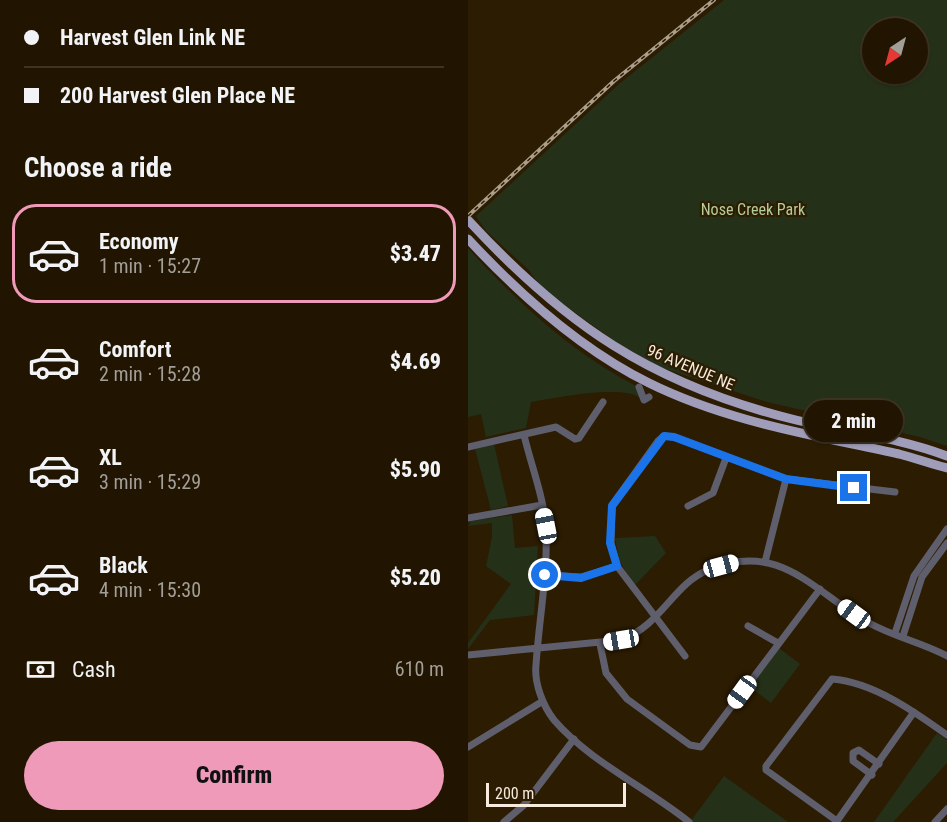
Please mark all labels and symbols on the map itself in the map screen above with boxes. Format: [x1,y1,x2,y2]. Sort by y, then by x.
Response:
north arrow [862,18,928,84]
park label: Nose Creek Park [701,200,806,219]
street label: 96 AVENUE NE [644,340,738,394]
callout: 2 min [804,401,904,443]
route end [840,474,867,501]
car [534,507,558,545]
car [701,553,741,579]
route start [531,561,558,588]
car [834,596,874,632]
car [602,628,640,652]
car [724,672,760,712]
scale bar [486,780,626,808]

